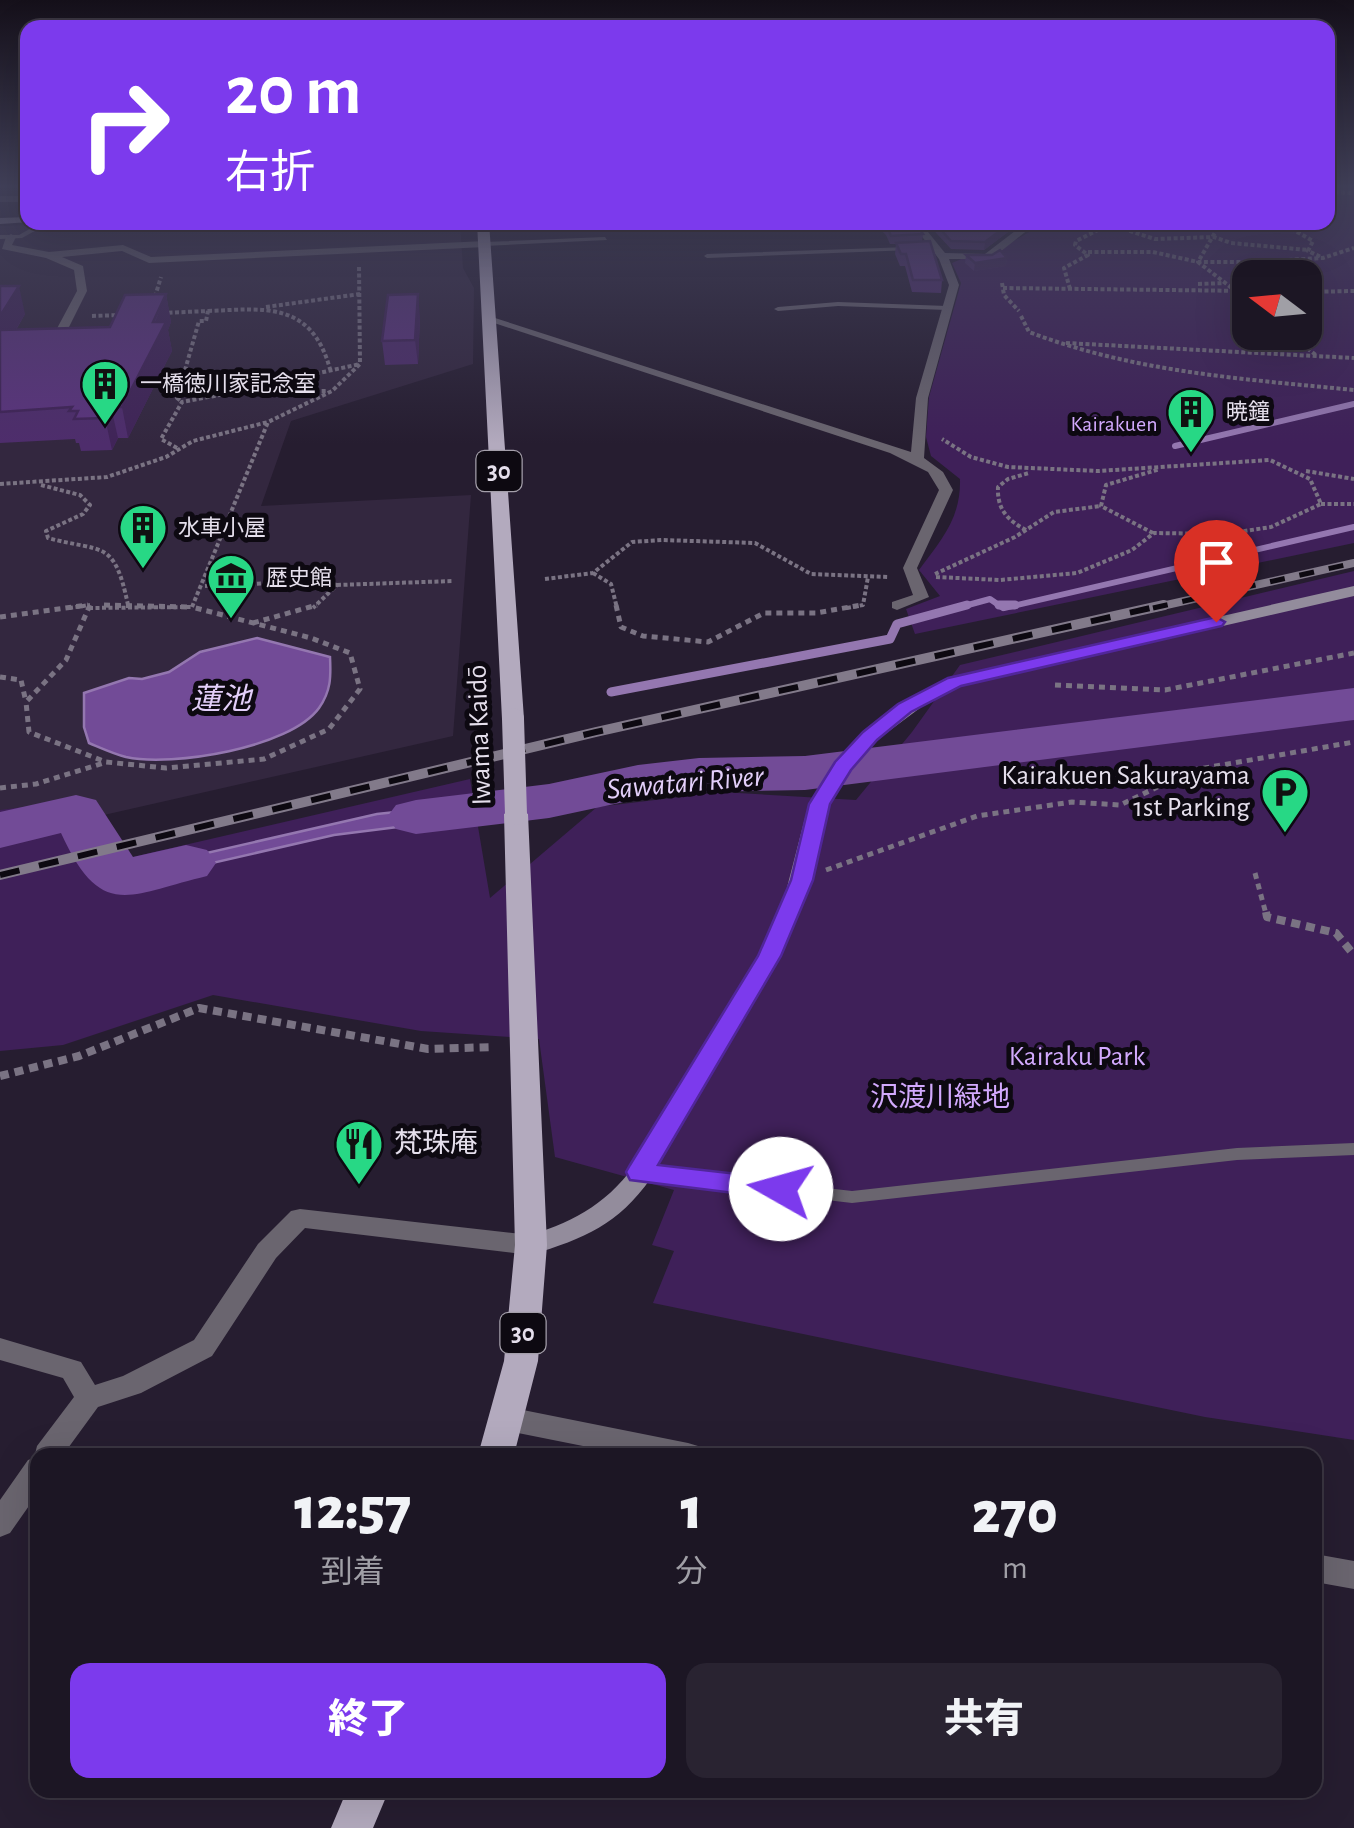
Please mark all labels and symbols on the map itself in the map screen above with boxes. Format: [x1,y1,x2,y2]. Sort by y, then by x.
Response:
north arrow [1232,260,1322,350]
building icon: 一橋徳川家記念室 [79,358,131,426]
place label: 一橋徳川家記念室 [140,372,316,395]
building icon: 暁鐘 [1165,386,1217,454]
place label: 暁鐘 [1226,400,1270,423]
park label: Kairakuen [1070,413,1158,435]
road number: 30 [476,451,522,491]
building icon: 水車小屋 [117,502,169,570]
place label: 水車小屋 [178,516,266,539]
pin [1174,520,1259,623]
museum icon: 歴史館 [205,552,257,620]
place label: 歴史館 [266,566,332,589]
street label: Iwama Kaidō [464,664,496,806]
water label: 蓮池 [191,683,254,715]
water label: Sawatari River [605,761,766,805]
place label: Kairakuen Sakurayama 1st Parking [1001,762,1250,822]
parking icon: Kairakuen Sakurayama 1st Parking [1259,766,1311,834]
park label: Kairaku Park [1009,1043,1145,1071]
park label: 沢渡川緑地 [870,1082,1010,1112]
restaurant icon: 梵珠庵 [333,1118,385,1186]
place label: 梵珠庵 [394,1128,478,1158]
position arrow [729,1137,833,1241]
road number: 30 [500,1313,546,1353]

